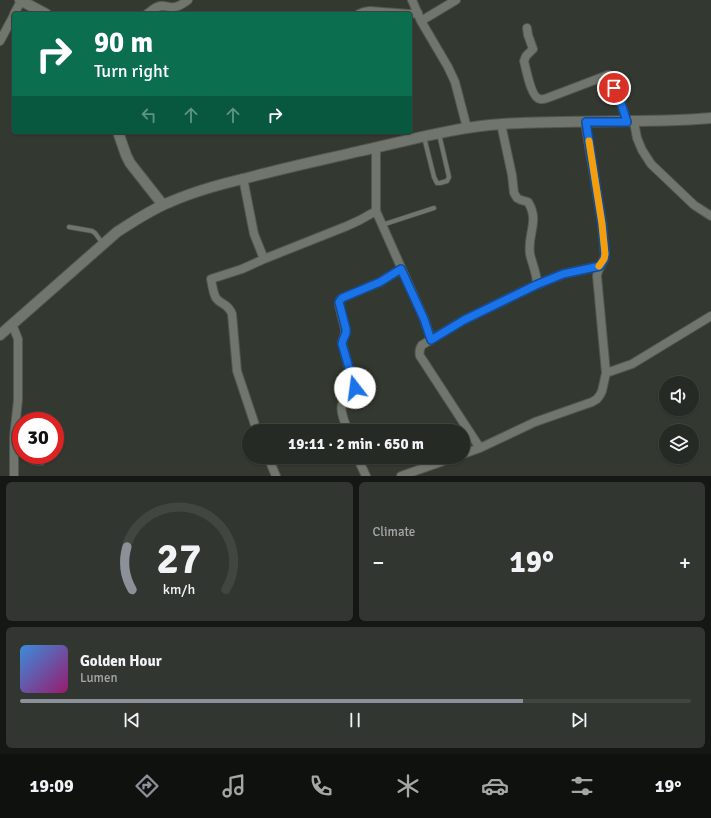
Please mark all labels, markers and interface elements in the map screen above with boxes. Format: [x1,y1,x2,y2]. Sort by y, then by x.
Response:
text: 90 m [94,26,153,60]
icon: right [28,28,80,80]
text: Turn right [94,60,169,82]
pin [597,71,631,105]
icon: arrive [603,77,625,99]
icon: left [138,104,160,126]
icon: ahead [180,104,202,126]
icon: ahead [222,104,244,126]
icon: right [264,104,286,126]
position arrow [334,367,376,409]
map controls [659,376,699,464]
button: sound [659,376,699,416]
speed limit sign: 30 [12,412,64,464]
button: layers [659,424,699,464]
text: 19:11 · 2 min · 650 m [288,435,424,453]
text: Climate [373,524,415,540]
text: 27 [157,533,202,584]
text: 19° [510,544,554,581]
text: − [373,549,384,576]
text: + [679,549,691,576]
text: km/h [163,580,195,597]
text: Golden Hour [80,652,162,670]
text: Lumen [80,670,118,686]
icon: previous [121,709,143,731]
icon: pause [344,709,366,731]
icon: next [568,709,590,731]
icon: directions [133,772,161,800]
icon: music [220,772,248,800]
icon: phone [307,772,335,800]
icon: climate [394,772,422,800]
icon: car [481,772,509,800]
icon: filters [568,772,596,800]
text: 19:09 [30,775,74,797]
text: 19° [655,775,681,797]

